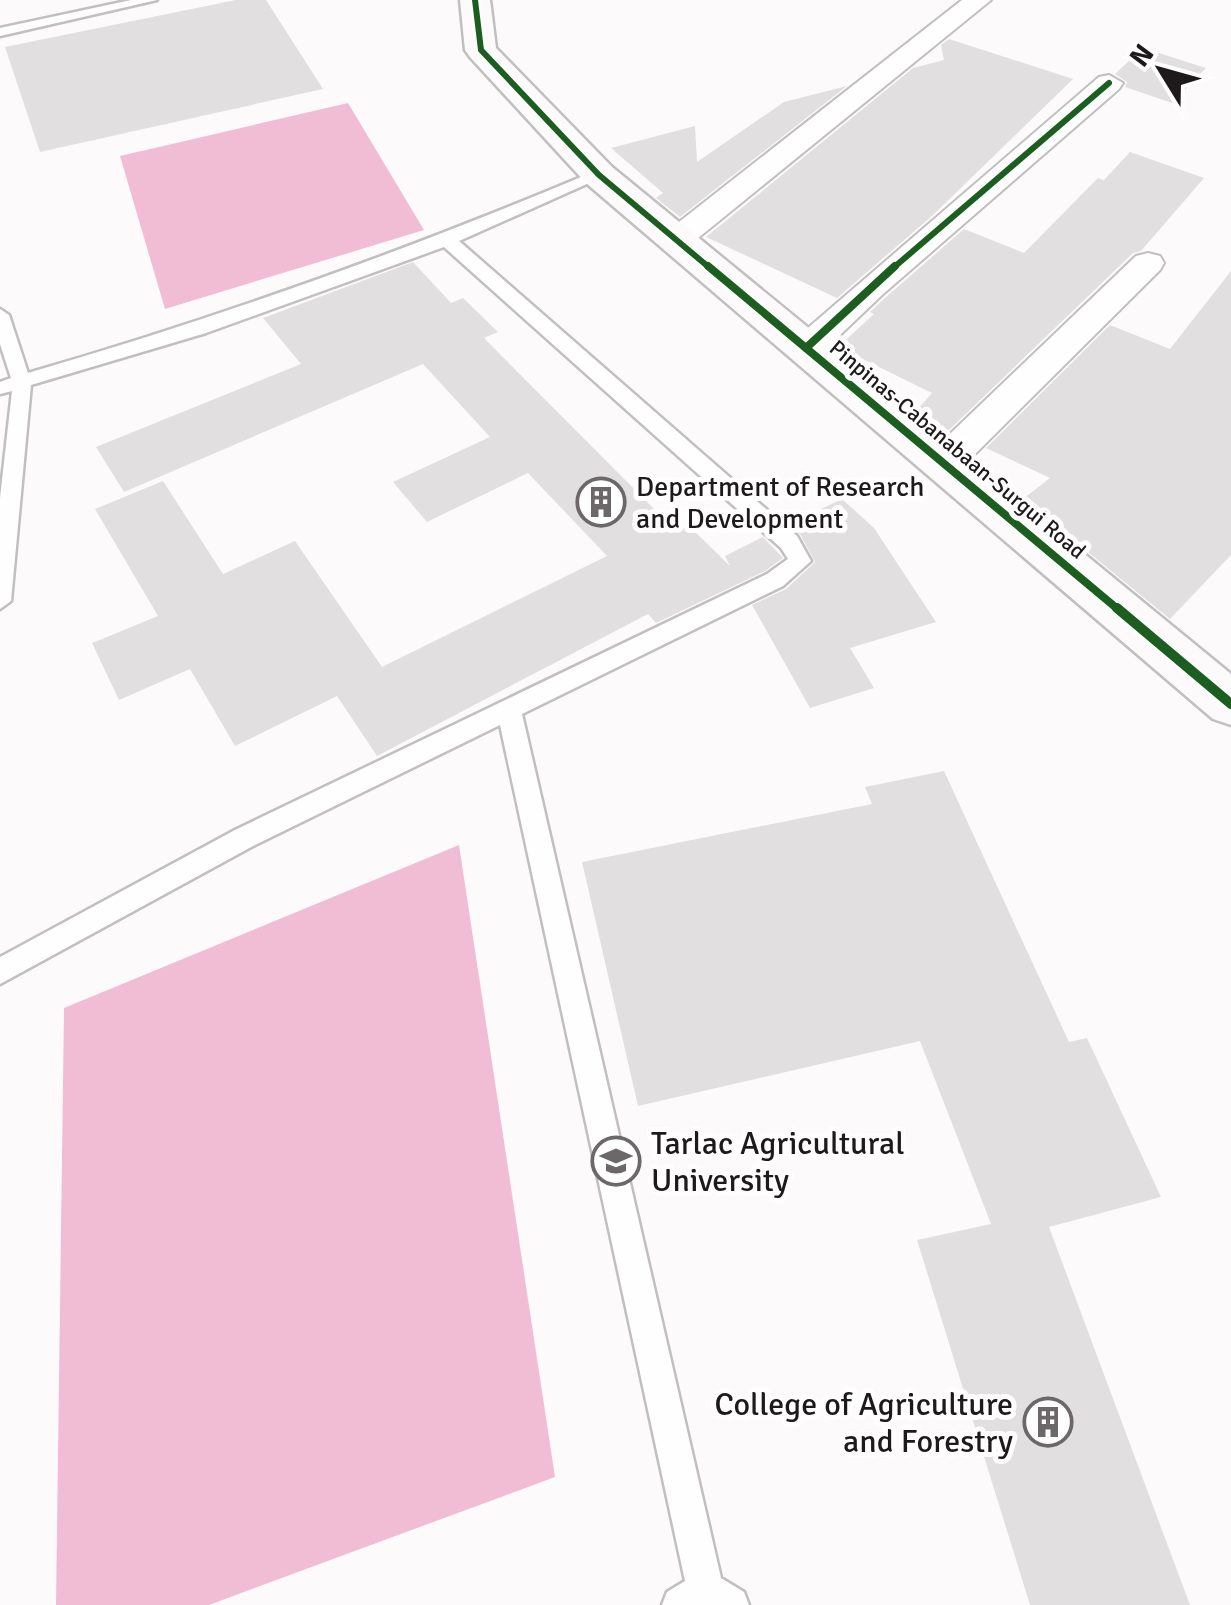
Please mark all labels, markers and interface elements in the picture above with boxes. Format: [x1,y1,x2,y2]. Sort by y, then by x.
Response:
north arrow [1111,20,1211,120]
text: N [1122,38,1161,74]
street label: Pinpinas-Cabanabaan-Surgui Road [824,334,1091,564]
place label: Department of Research and Development [636,470,925,536]
building icon: Department of Research and Development [575,476,627,528]
place label: Tarlac Agricultural University [651,1124,905,1200]
school or university icon: Tarlac Agricultural University [590,1135,642,1187]
place label: College of Agriculture and Forestry [714,1385,1013,1461]
building icon: College of Agriculture and Forestry [1022,1396,1074,1448]

